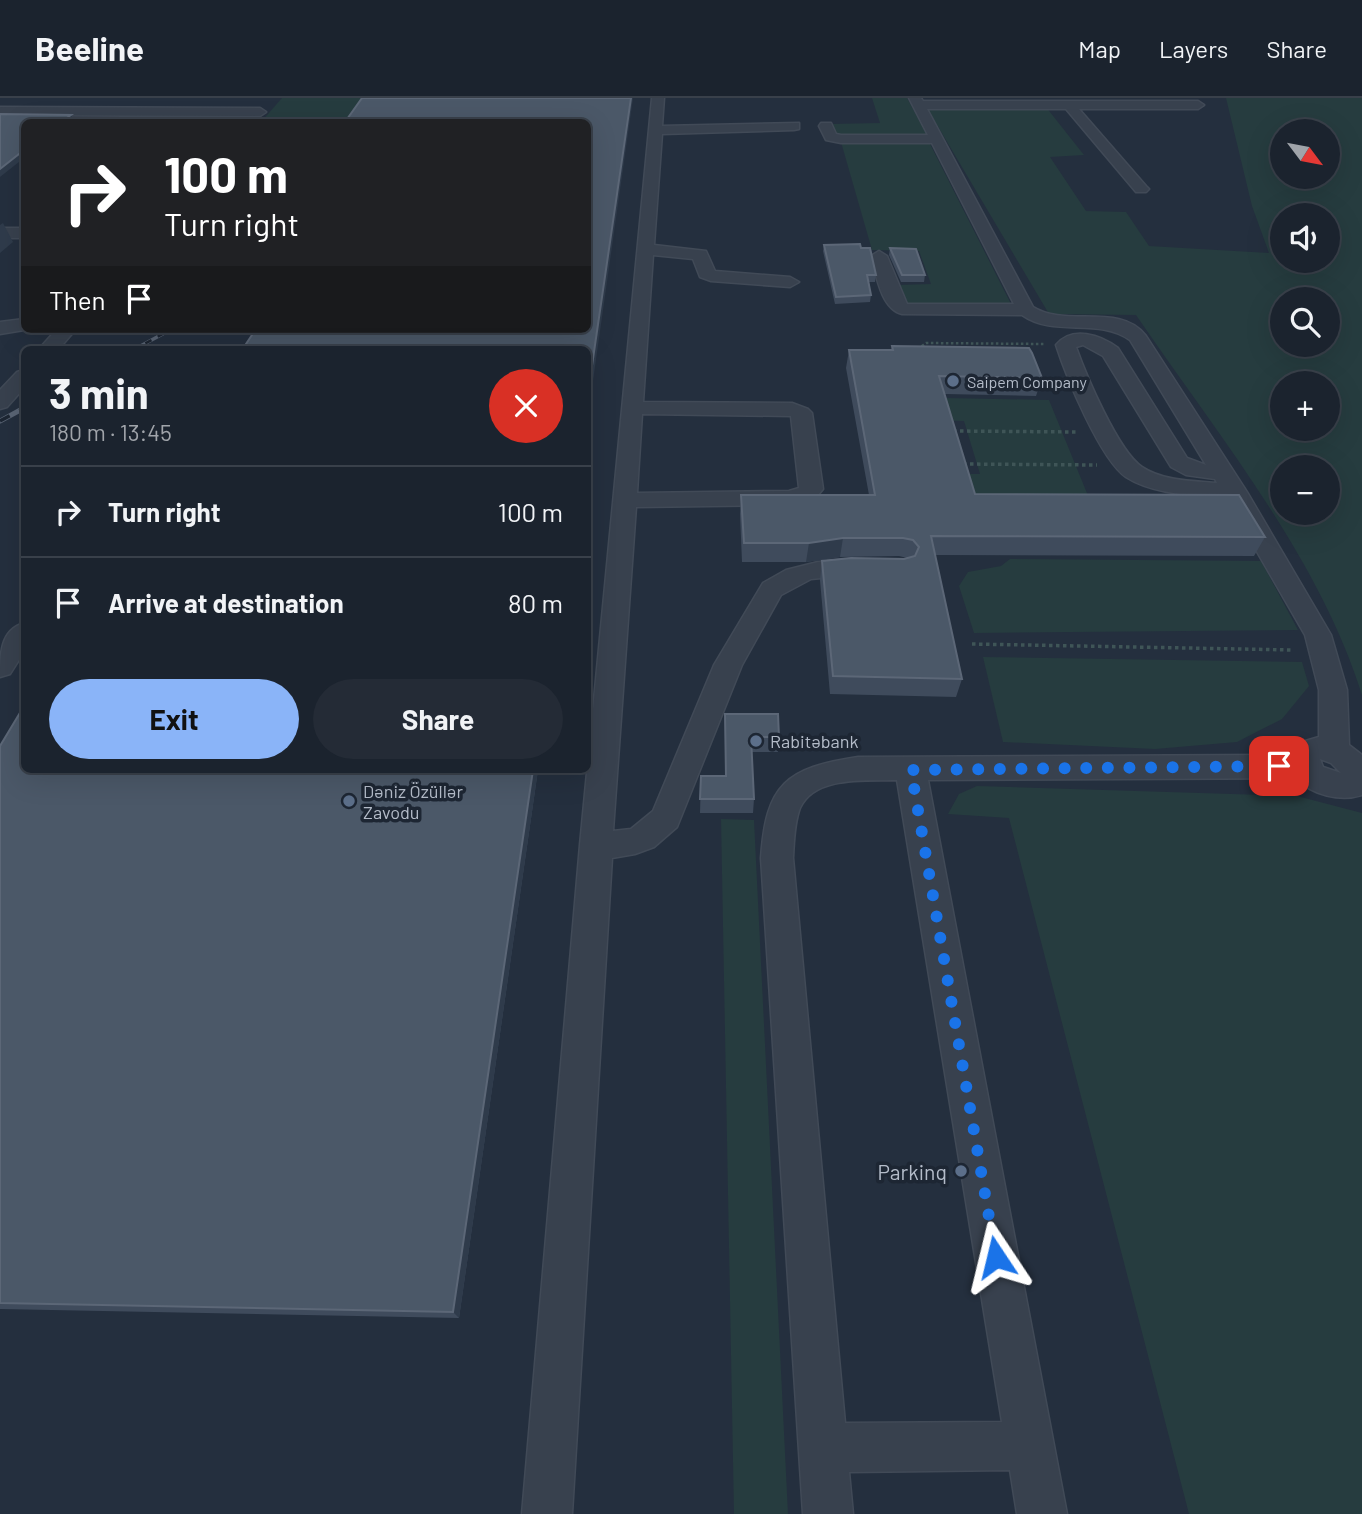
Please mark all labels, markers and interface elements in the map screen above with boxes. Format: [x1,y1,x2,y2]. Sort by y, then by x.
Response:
text: Beeline [35,28,144,68]
text: Map [1078,34,1121,63]
text: Layers [1159,34,1228,63]
text: Share [1266,34,1327,63]
north arrow [1270,119,1340,189]
map controls [1270,119,1340,525]
text: 100 m [164,144,288,203]
icon: right [49,147,140,238]
button: sound [1270,203,1340,273]
text: Turn right [164,204,299,242]
icon: arrive [120,280,158,318]
text: Then [49,284,106,315]
button: search [1270,287,1340,357]
text: 3 min [49,367,149,417]
button: close [489,369,563,443]
button: + [1270,371,1340,441]
place label: Saipem Company [967,372,1087,391]
marker: Saipem Company [945,373,961,389]
text: 180 m · 13:45 [49,418,172,446]
button: − [1270,455,1340,525]
icon: right [49,493,87,531]
text: Turn right [108,496,221,527]
text: 100 m [498,496,563,527]
icon: arrive [49,584,87,622]
text: Arrive at destination [108,587,344,618]
text: 80 m [508,587,563,618]
button: Exit [49,679,299,759]
button: Share [313,679,563,759]
place label: Rabitəbank [770,730,859,752]
marker: Rabitəbank [748,733,764,749]
pin [1249,736,1309,796]
icon: arrive [1260,747,1298,785]
place label: Dəniz Özüllər Zavodu [363,780,463,823]
marker: Dəniz Özüllər Zavodu [341,793,357,809]
place label: Parkinq [877,1159,947,1184]
marker: Parkinq [953,1163,969,1179]
position arrow [959,1220,1033,1294]

